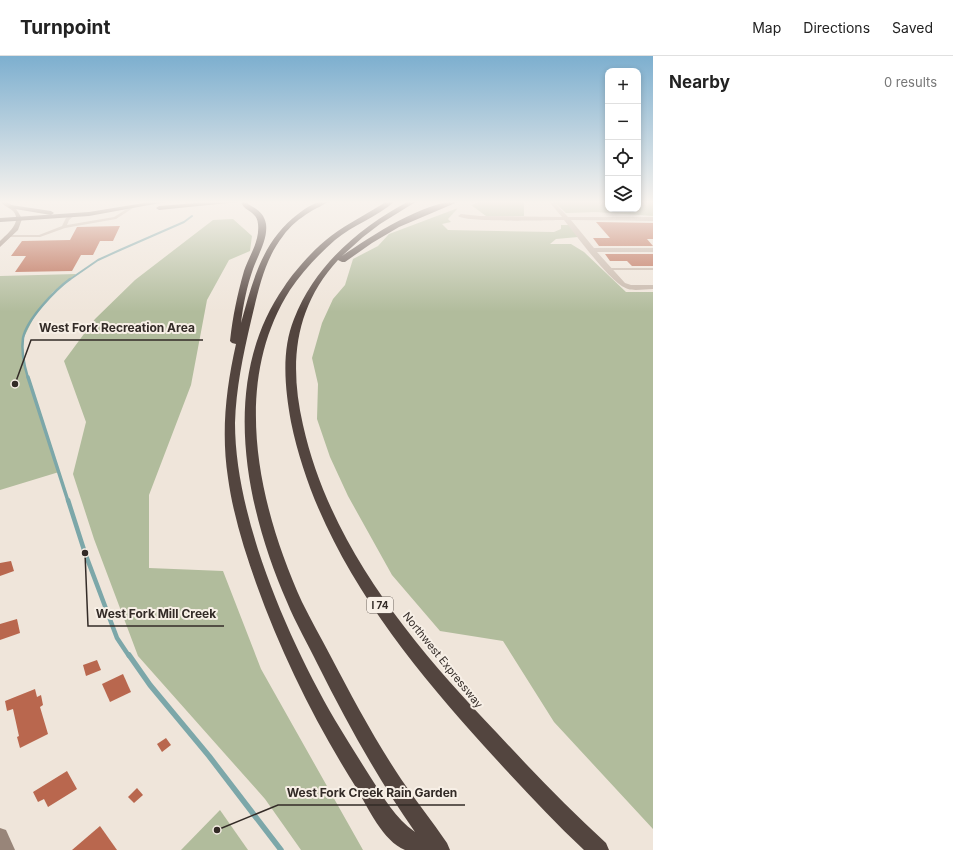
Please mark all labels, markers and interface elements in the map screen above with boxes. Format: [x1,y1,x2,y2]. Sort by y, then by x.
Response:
text: Turnpoint [20,16,110,39]
text: Map [752,19,781,36]
text: Directions [803,19,870,36]
text: Saved [892,19,933,36]
map controls [605,68,641,212]
button: + [605,68,641,104]
text: Nearby [669,72,730,92]
text: 0 results [884,74,937,90]
button: − [605,104,641,140]
button: locate [605,140,641,176]
button: layers [605,176,641,212]
callout: West Fork Recreation Area [31,316,203,340]
text: West Fork Recreation Area [39,320,195,335]
road number: I 74 [367,597,393,613]
callout: West Fork Mill Creek [88,602,224,626]
text: West Fork Mill Creek [96,606,216,621]
street label: Northwest Expressway [400,609,486,711]
callout: West Fork Creek Rain Garden [278,781,465,805]
text: West Fork Creek Rain Garden [287,785,457,800]

